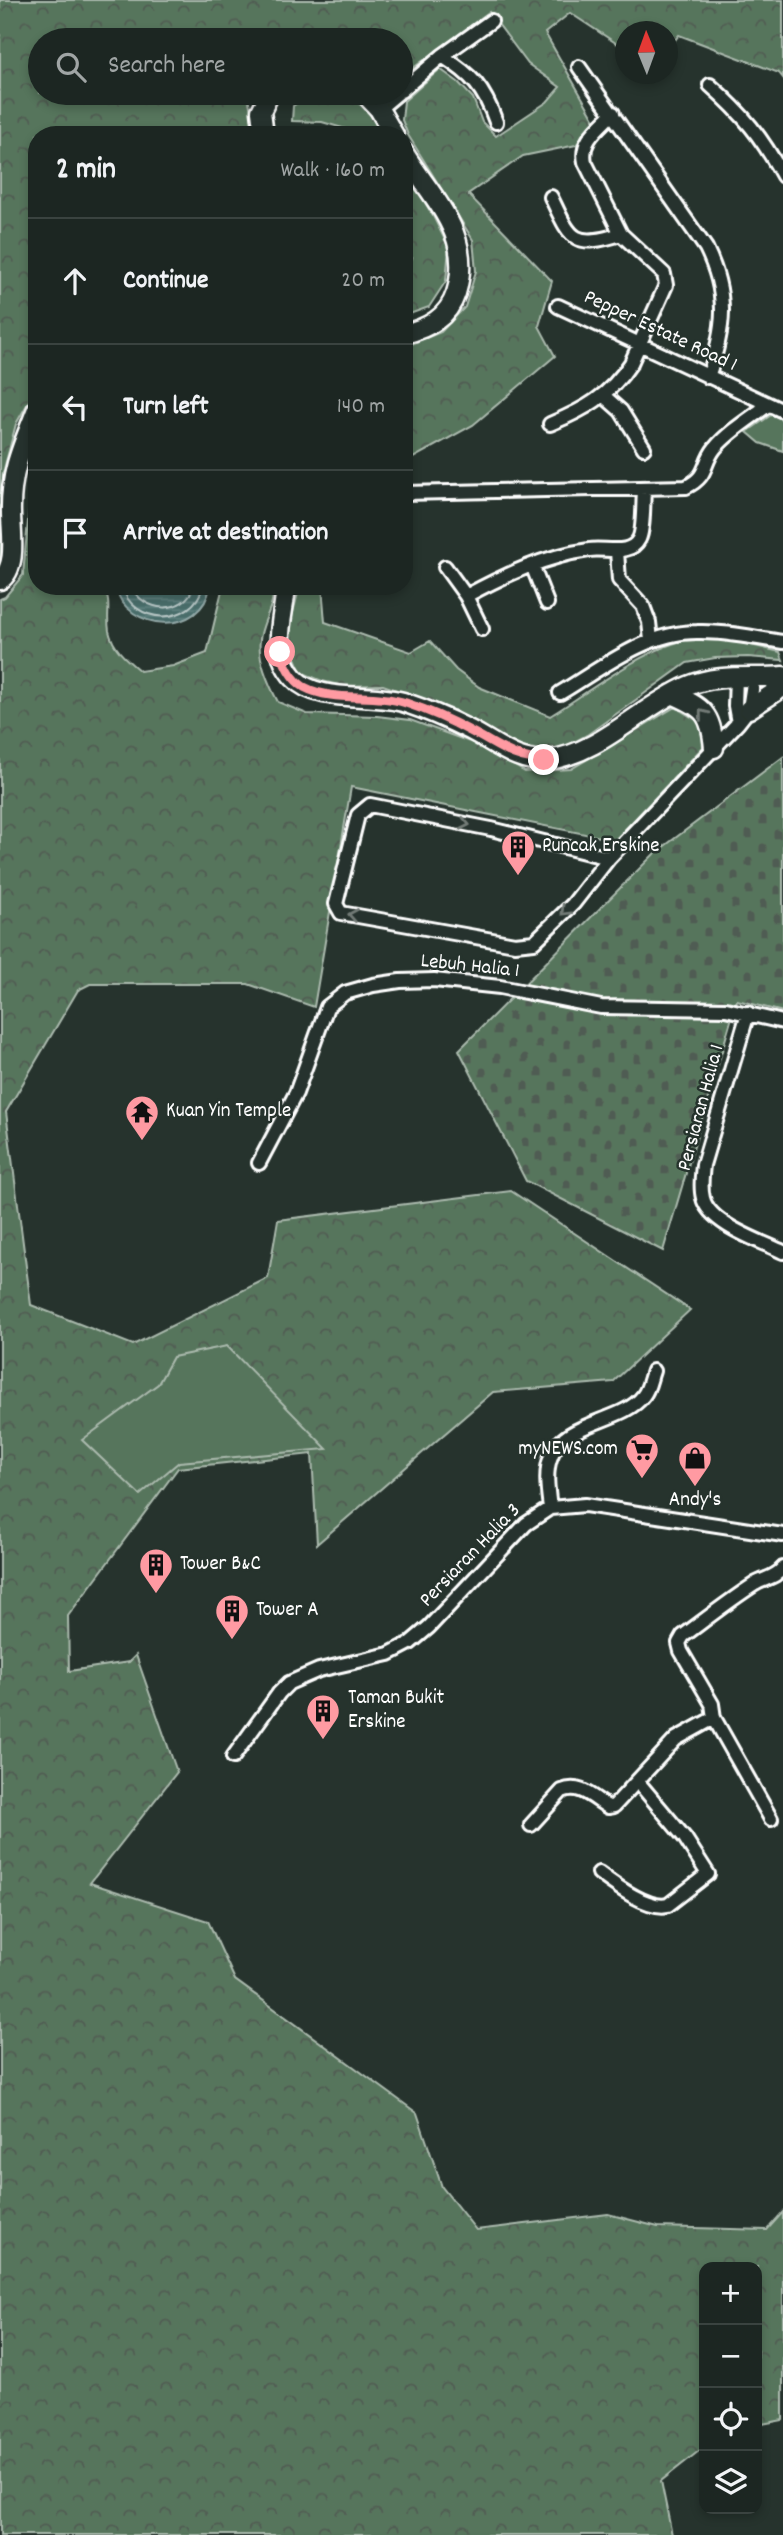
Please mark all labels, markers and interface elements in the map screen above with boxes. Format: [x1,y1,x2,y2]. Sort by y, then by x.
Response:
north arrow [615,21,678,84]
search box [28,28,413,105]
icon: search [52,48,90,86]
text: Search here [108,48,226,85]
text: 2 min [56,150,116,193]
text: Walk · 160 m [280,155,385,188]
icon: ahead [56,262,94,300]
text: Continue [123,263,208,300]
text: 20 m [341,265,385,298]
street label: Pepper Estate Road 1 [578,283,742,381]
icon: left [56,388,94,426]
text: Turn left [123,389,209,426]
text: 140 m [337,391,385,424]
icon: arrive [56,514,94,552]
text: Arrive at destination [123,515,328,552]
route start [264,636,295,667]
one-way arrow [698,709,711,722]
route end [528,744,559,775]
one-way arrow [459,816,471,831]
building icon: Puncak Erskine [499,828,537,877]
place label: Puncak Erskine [542,832,660,862]
one-way arrow [561,902,574,915]
one-way arrow [347,909,359,924]
street label: Lebuh Halia 1 [419,947,521,987]
street label: Persiaran Halia 1 [671,1041,733,1175]
temple icon: Kuan Yin Temple [123,1093,161,1142]
place label: Kuan Yin Temple [166,1097,291,1127]
supermarket icon: myNEWS.com [623,1431,661,1480]
place label: myNEWS.com [518,1435,618,1465]
shop icon: Andy's [676,1439,714,1488]
place label: Andy's [669,1486,721,1516]
street label: Persiaran Halia 3 [413,1497,529,1615]
building icon: Tower B&C [137,1546,175,1595]
place label: Tower B&C [180,1550,261,1580]
building icon: Tower A [213,1592,251,1641]
place label: Tower A [256,1596,319,1626]
place label: Taman Bukit Erskine [348,1684,444,1738]
building icon: Taman Bukit Erskine [304,1692,342,1741]
map controls [699,2262,762,2514]
button: + [699,2262,762,2325]
button: − [699,2325,762,2388]
button: locate [699,2388,762,2451]
button: layers [699,2451,762,2514]

